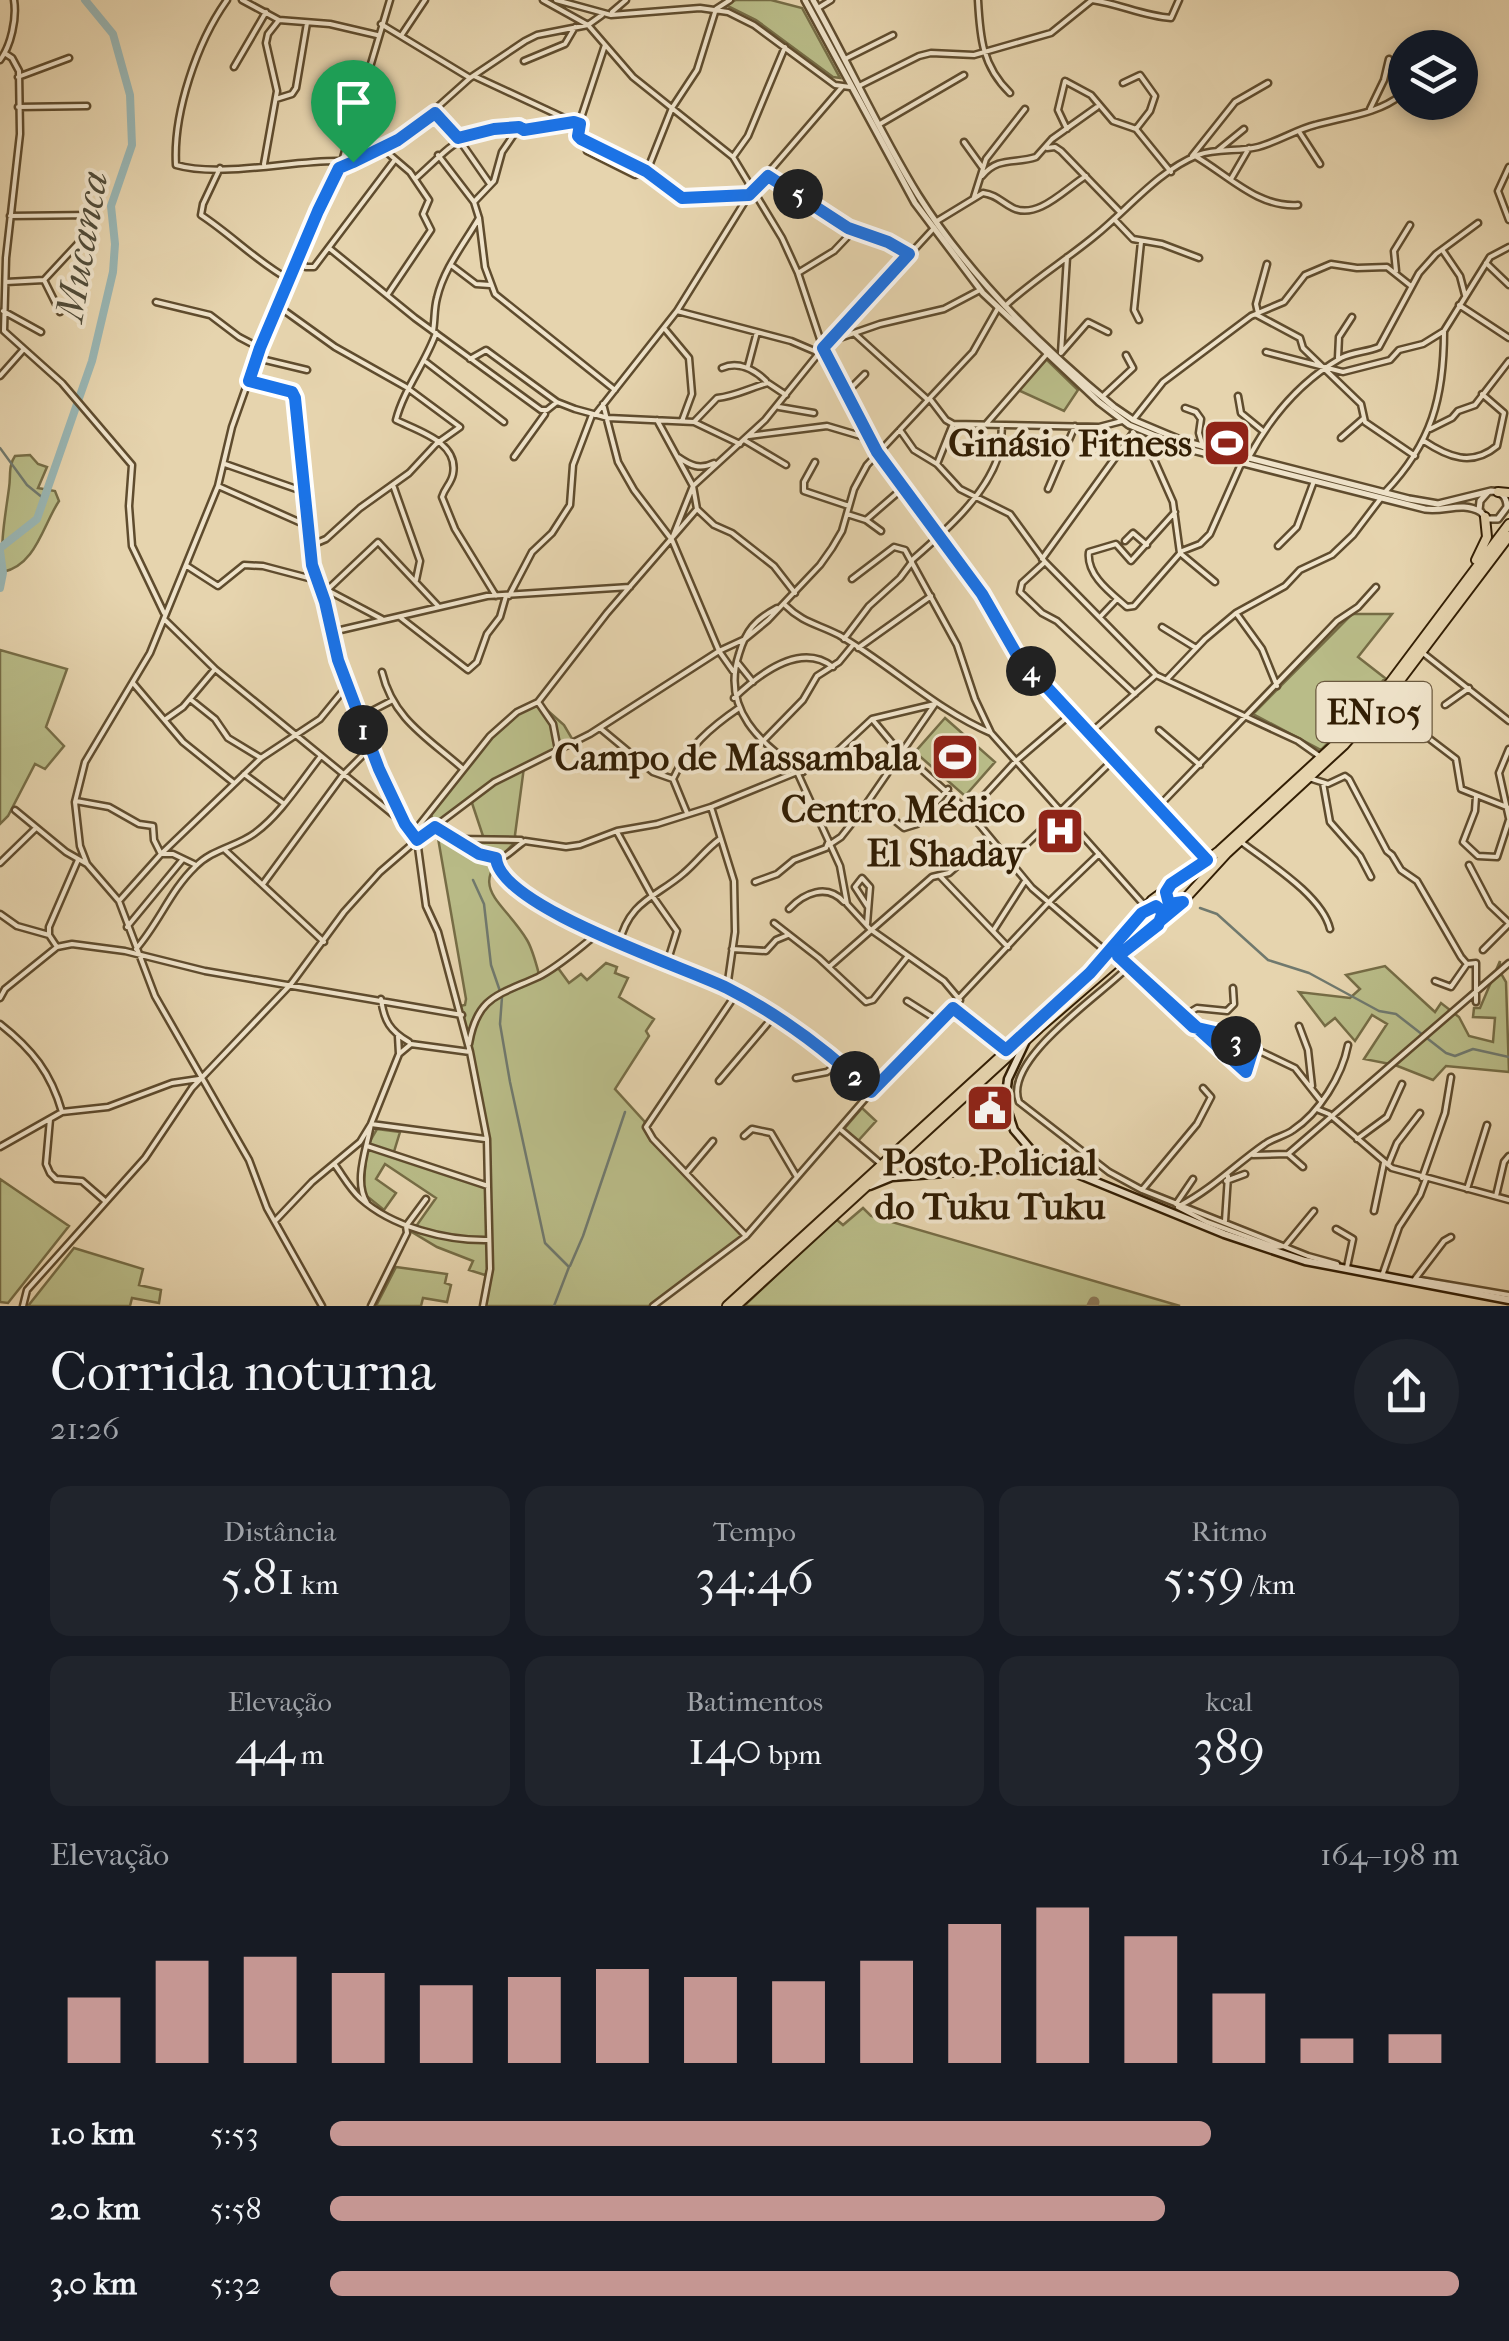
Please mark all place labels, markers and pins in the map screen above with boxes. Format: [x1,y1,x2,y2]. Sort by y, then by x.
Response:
pin [311,60,396,163]
pin: 5 [773,169,823,219]
sports icon: Ginásio Fitness [1201,417,1253,469]
place label: Ginásio Fitness [948,421,1192,466]
pin: 4 [1006,646,1056,696]
pin: 1 [338,705,388,755]
sports icon: Campo de Massambala [929,731,981,783]
place label: Campo de Massambala [555,735,921,780]
place label: Centro Médico El Shaday [781,787,1027,876]
hospital icon: Centro Médico El Shaday [1034,805,1086,857]
pin: 3 [1211,1016,1261,1066]
pin: 2 [830,1051,880,1101]
public building icon: Posto Policial do Tuku Tuku [964,1082,1016,1134]
place label: Posto Policial do Tuku Tuku [875,1140,1106,1229]

